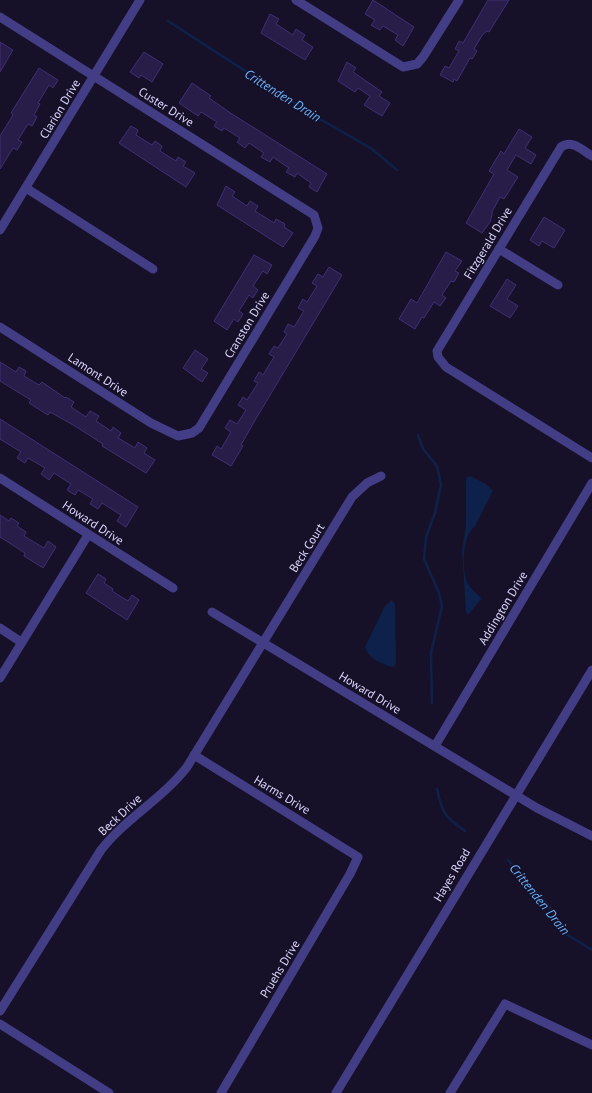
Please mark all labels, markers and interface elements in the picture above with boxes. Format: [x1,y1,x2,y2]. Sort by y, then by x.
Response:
water label: Crittenden Drain [241,65,324,126]
street label: Clarion Drive [36,76,83,141]
street label: Custer Drive [136,84,197,129]
street label: Fitzgerald Drive [460,204,515,281]
street label: Cranston Drive [221,289,272,361]
street label: Lamont Drive [65,350,131,400]
street label: Howard Drive [60,497,127,548]
street label: Beck Court [286,521,327,575]
street label: Addington Drive [475,568,530,647]
street label: Howard Drive [336,668,404,717]
street label: Harms Drive [251,772,313,817]
street label: Beck Drive [95,791,144,838]
street label: Hayes Road [430,845,473,904]
water label: Crittenden Drain [506,860,574,939]
street label: Pruehs Drive [256,937,303,1000]

